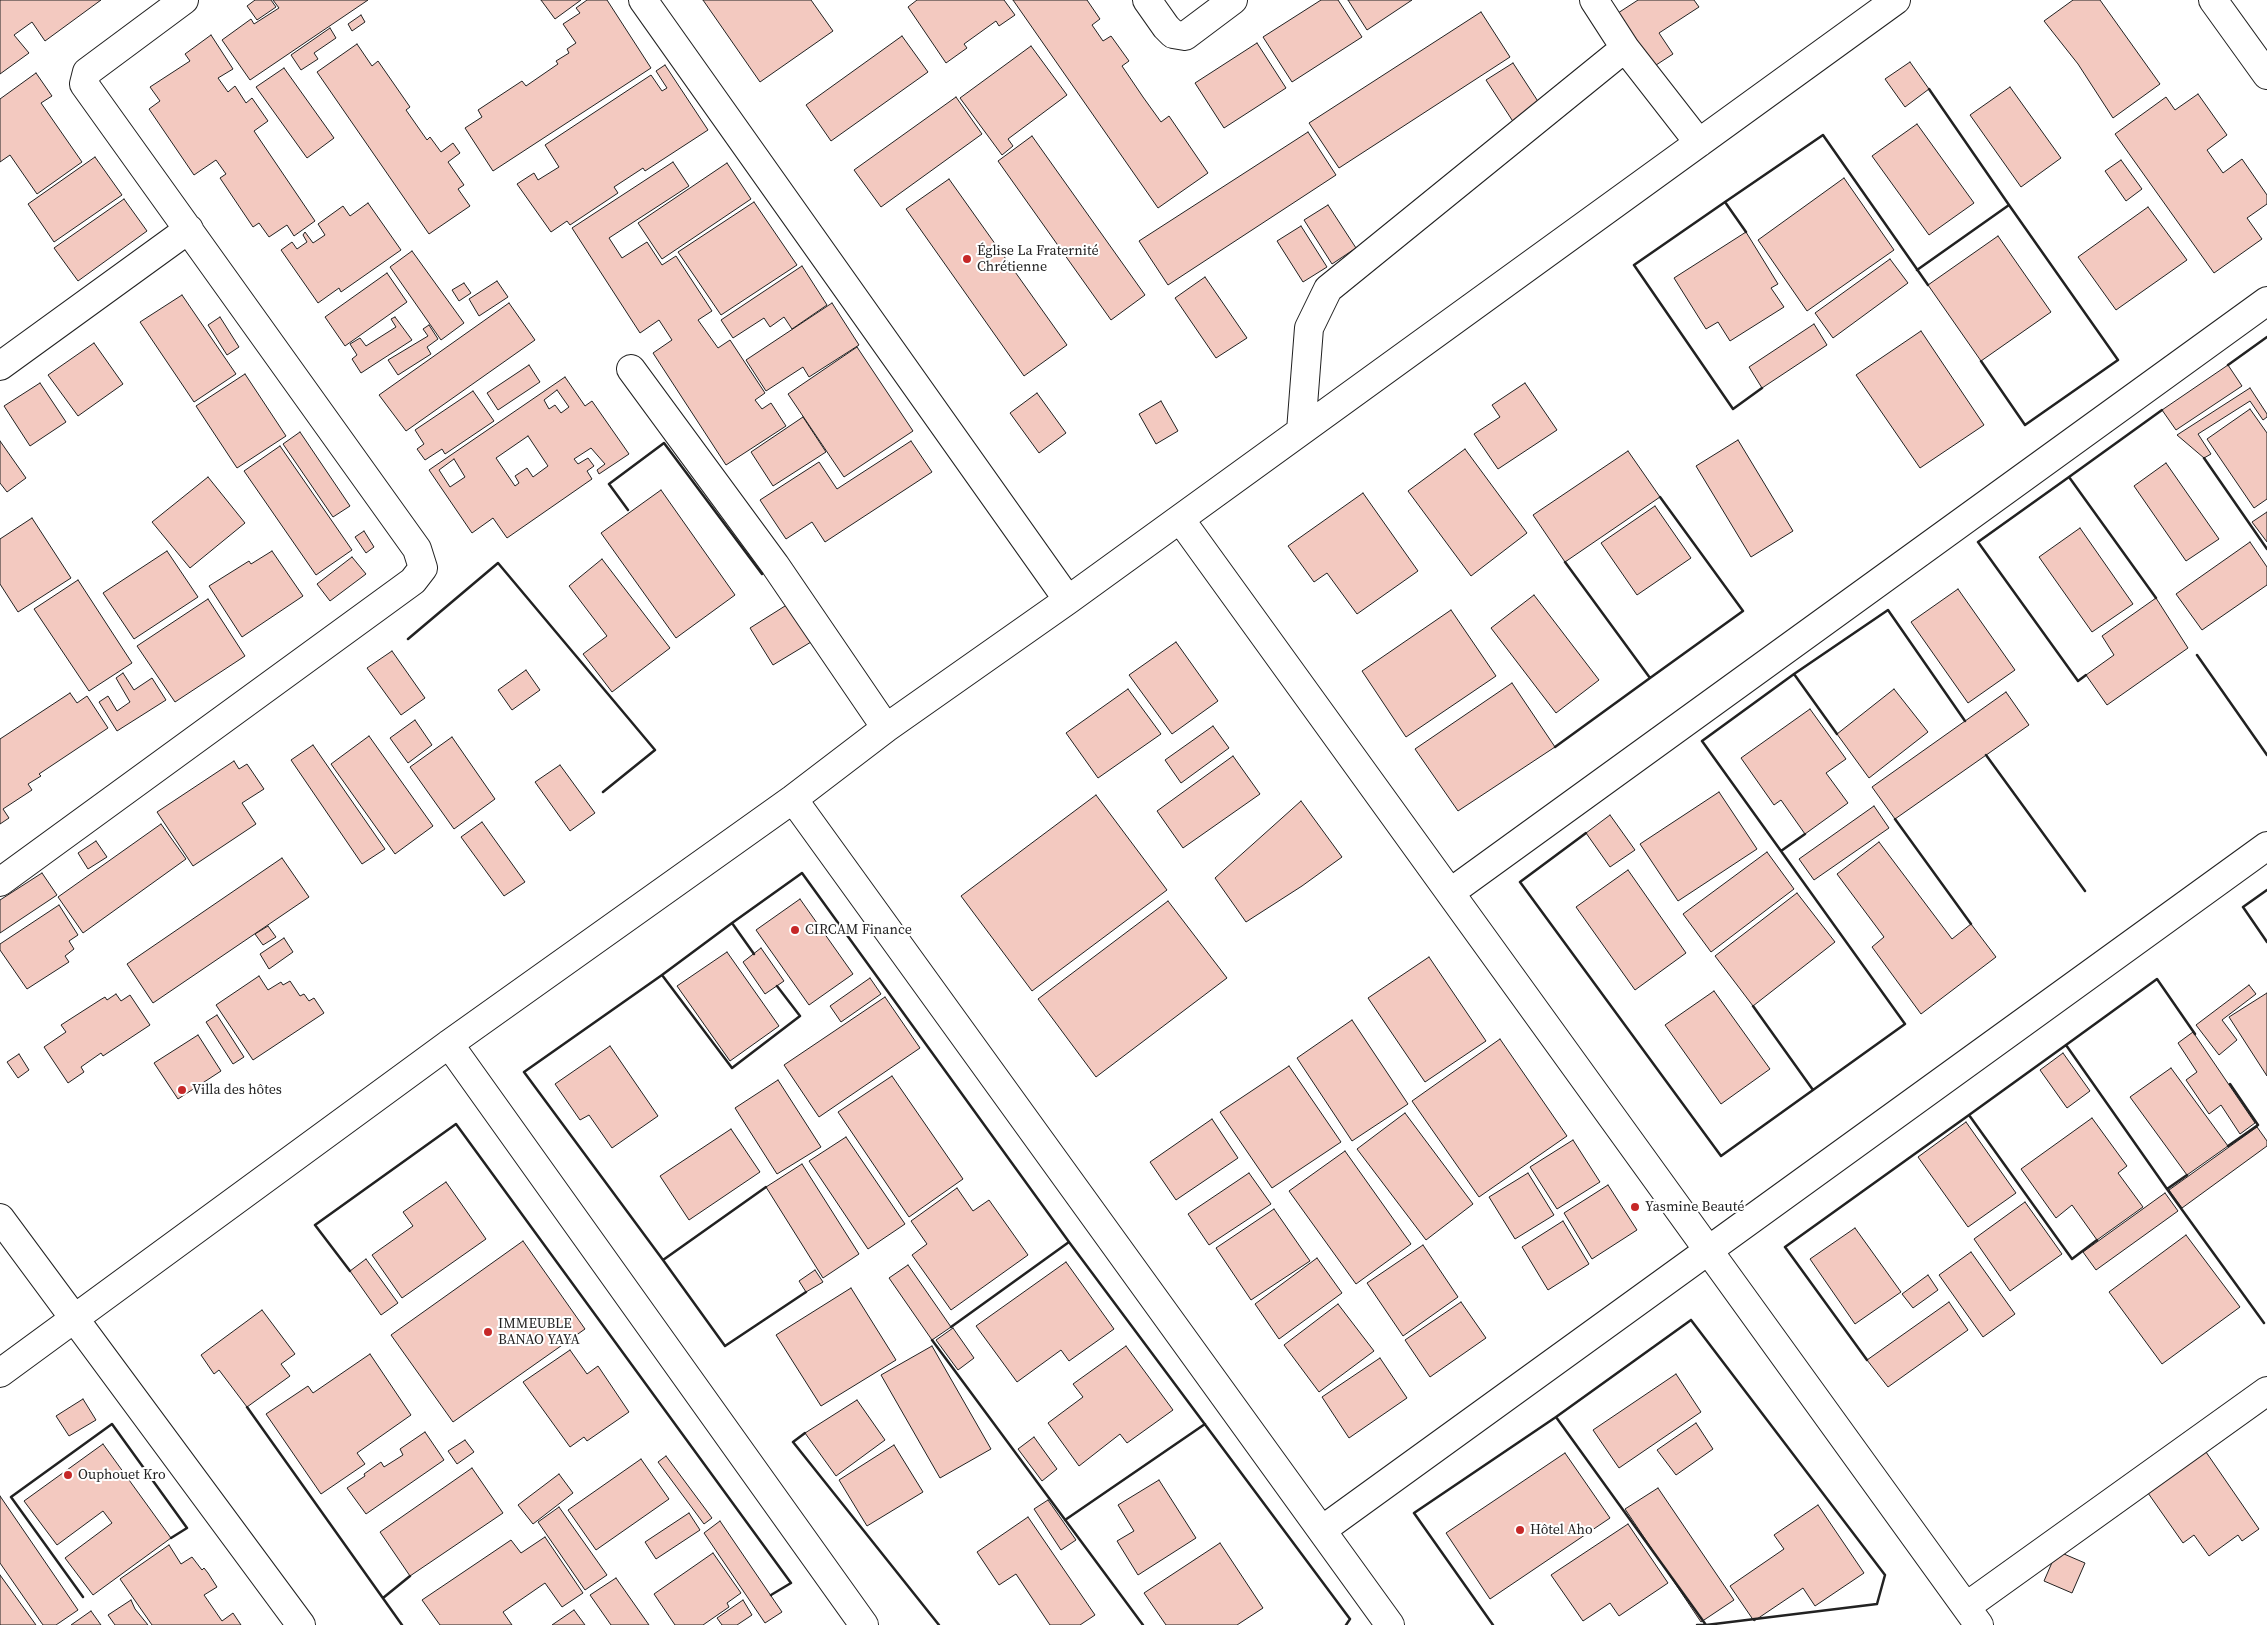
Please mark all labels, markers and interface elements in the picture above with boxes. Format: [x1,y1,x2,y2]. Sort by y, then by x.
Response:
place label: Église La Fraternité Chrétienne [977,243,1099,276]
marker: Église La Fraternité Chrétienne [961,253,973,265]
place label: CIRCAM Finance [805,922,912,938]
marker: CIRCAM Finance [789,924,801,936]
place label: Villa des hôtes [192,1082,282,1098]
marker: Villa des hôtes [176,1084,188,1096]
place label: Yasmine Beauté [1645,1199,1744,1215]
marker: Yasmine Beauté [1629,1201,1641,1213]
place label: IMMEUBLE BANAO YAYA [498,1316,580,1348]
marker: IMMEUBLE BANAO YAYA [482,1326,494,1338]
place label: Ouphouet Kro [78,1467,166,1483]
marker: Ouphouet Kro [62,1469,74,1481]
place label: Hôtel Aho [1530,1522,1593,1538]
marker: Hôtel Aho [1514,1524,1526,1536]

